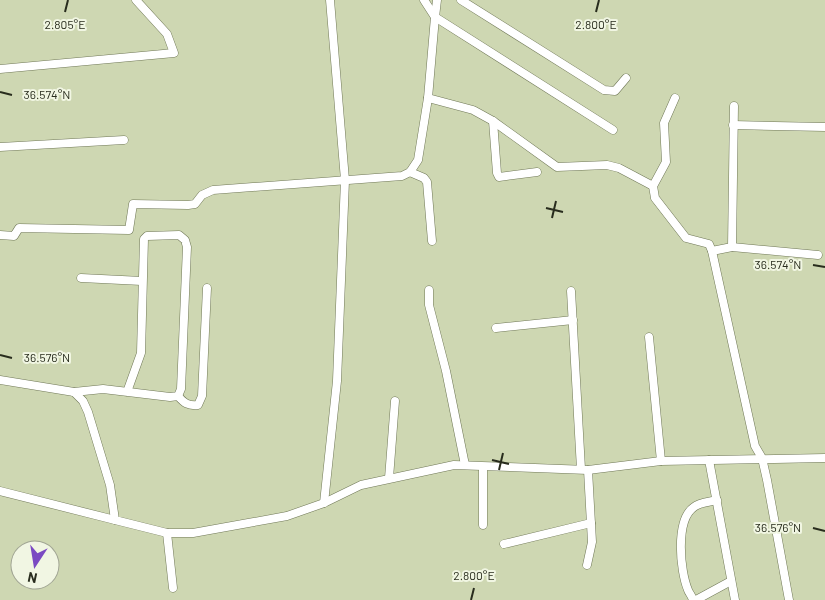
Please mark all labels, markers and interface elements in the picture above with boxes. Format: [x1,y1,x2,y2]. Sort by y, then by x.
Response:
text: 2.805°E [45,17,85,31]
text: 2.800°E [575,17,617,31]
text: 36.574°N [24,87,70,101]
text: 36.574°N [755,257,801,271]
text: 36.576°N [24,350,70,364]
text: 36.576°N [755,520,801,534]
north arrow [10,540,60,590]
text: 2.800°E [453,568,495,582]
text: N [26,569,39,587]

